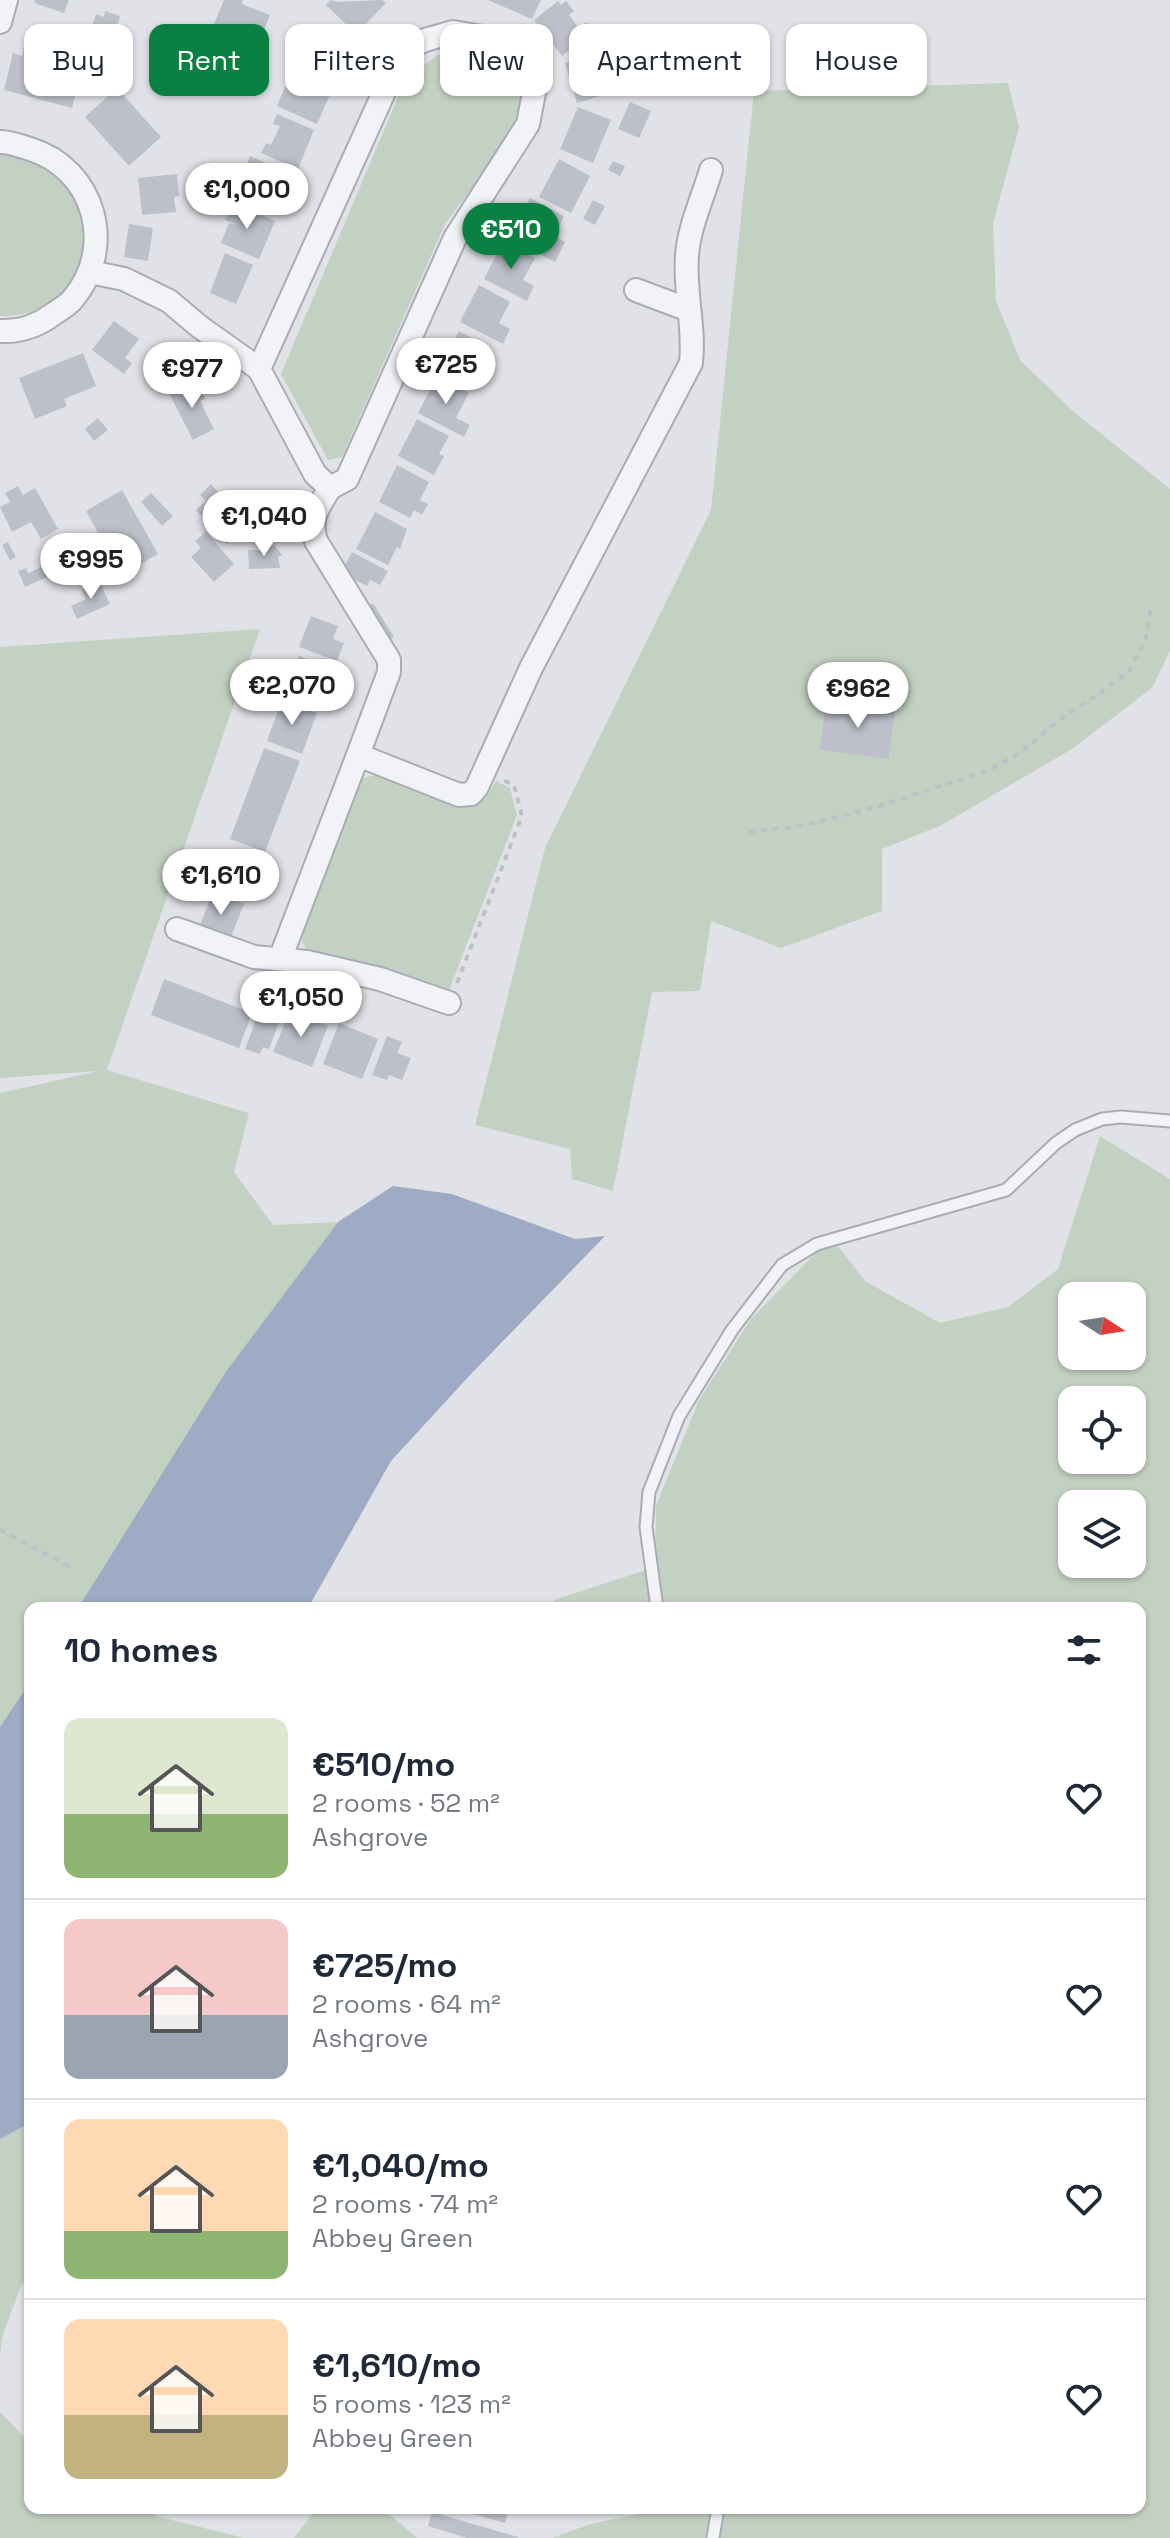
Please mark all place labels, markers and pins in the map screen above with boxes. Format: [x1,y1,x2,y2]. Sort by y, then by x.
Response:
pin: €1,000 [182,163,312,231]
pin: €510 [464,203,558,271]
pin: €725 [399,338,493,406]
pin: €977 [145,342,239,410]
pin: €1,040 [199,490,329,558]
pin: €995 [44,533,138,601]
pin: €2,070 [227,659,357,727]
pin: €962 [811,662,905,730]
pin: €1,610 [156,849,286,917]
pin: €1,050 [236,971,366,1039]

